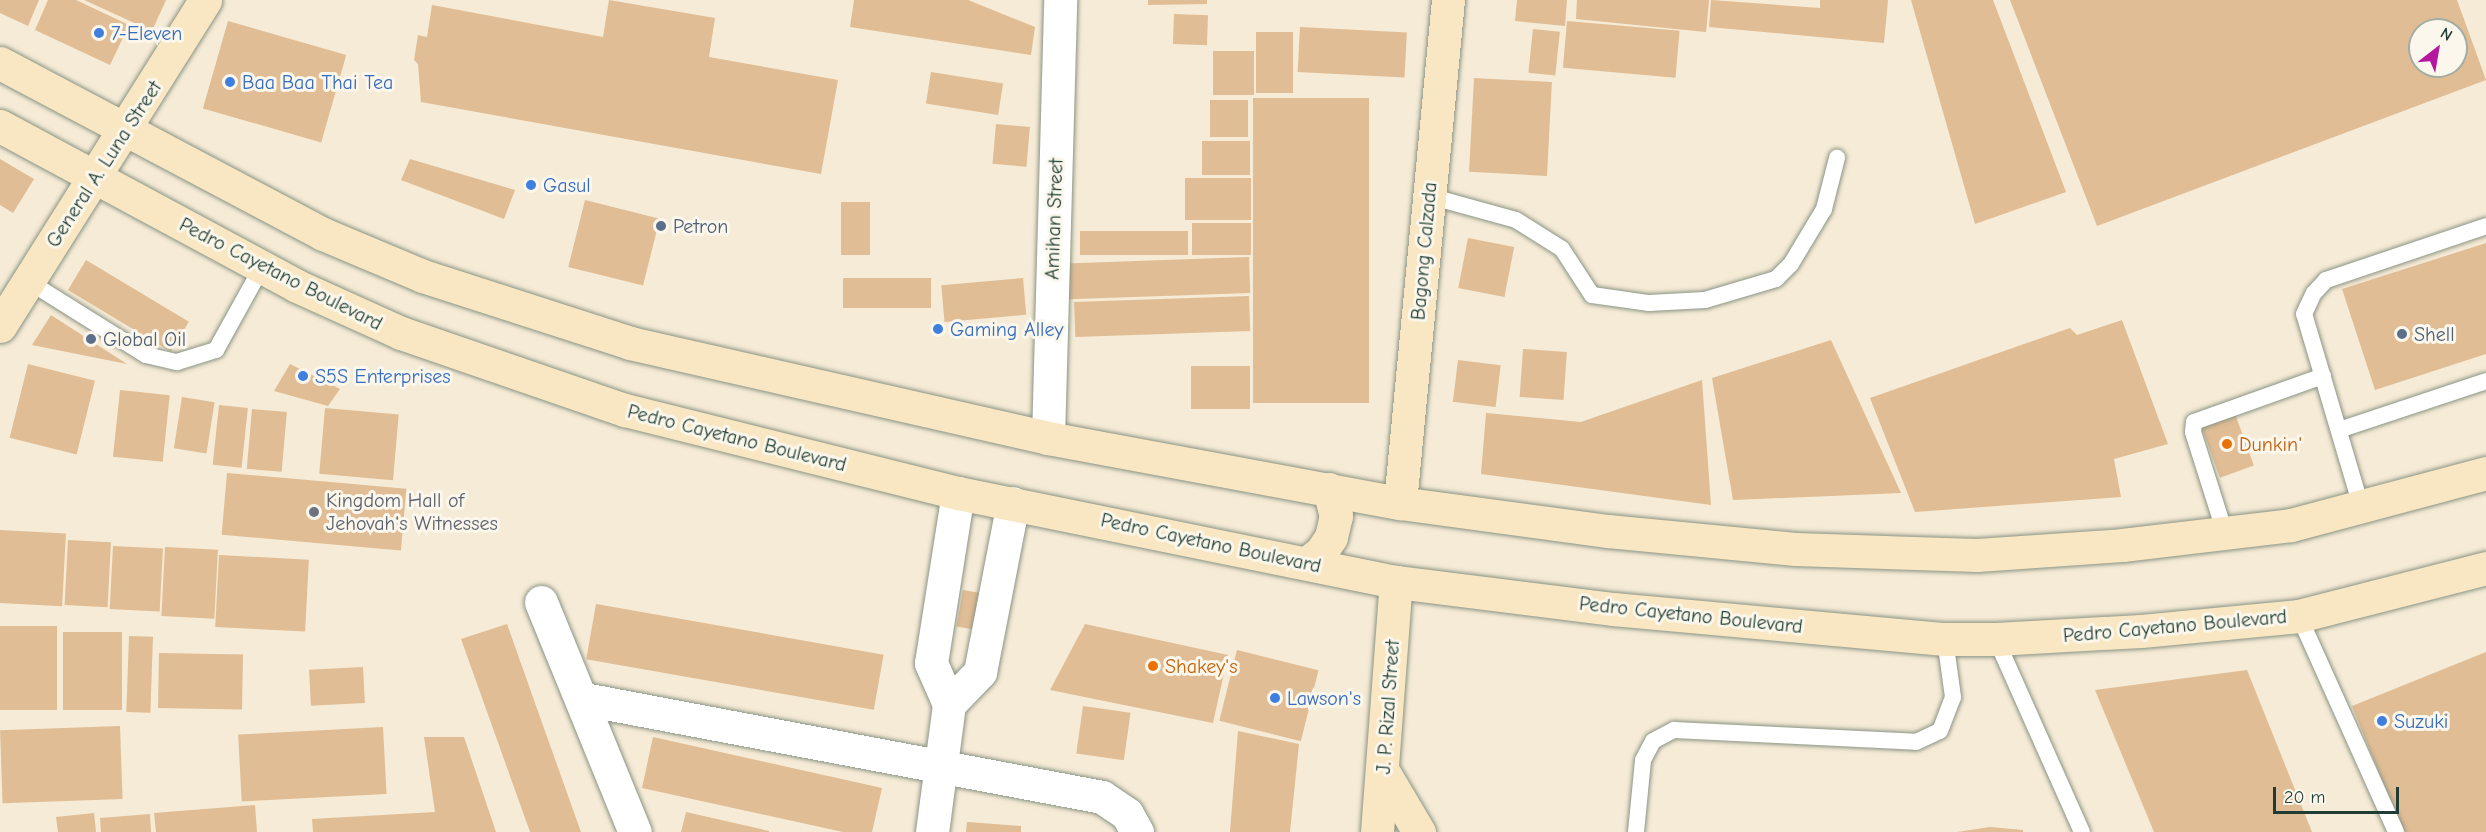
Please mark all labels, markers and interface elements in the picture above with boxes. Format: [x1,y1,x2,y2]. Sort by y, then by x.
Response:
north arrow [2408,18,2468,78]
place label: 7-Eleven [111,21,182,45]
text: N [2437,24,2455,45]
marker: 7-Eleven [92,26,106,40]
place label: Baa Baa Thai Tea [242,70,393,94]
marker: Baa Baa Thai Tea [223,75,237,89]
street label: General A. Luna Street [41,76,167,252]
street label: Amihan Street [1040,158,1068,280]
place label: Gasul [543,173,591,197]
marker: Gasul [524,178,538,192]
street label: Bagong Calzada [1406,181,1442,321]
street label: Pedro Cayetano Boulevard [175,212,387,336]
place label: Petron [673,214,728,238]
marker: Petron [654,219,668,233]
place label: Gaming Alley [950,317,1063,341]
marker: Gaming Alley [931,322,945,336]
place label: Shell [2414,322,2455,346]
place label: Global Oil [103,327,186,351]
marker: Shell [2395,327,2409,341]
marker: Global Oil [84,332,98,346]
place label: S5S Enterprises [315,364,451,388]
marker: S5S Enterprises [296,369,310,383]
street label: Pedro Cayetano Boulevard [625,399,849,477]
place label: Dunkin' [2239,432,2302,456]
marker: Dunkin' [2220,437,2234,451]
place label: Kingdom Hall of Jehovah's Witnesses [326,488,498,535]
marker: Kingdom Hall of Jehovah's Witnesses [307,505,321,519]
street label: Pedro Cayetano Boulevard [1099,508,1323,578]
street label: Pedro Cayetano Boulevard [1578,591,1804,639]
street label: Pedro Cayetano Boulevard [2062,604,2288,648]
street label: J. P. Rizal Street [1371,639,1405,775]
place label: Shakey's [1165,654,1238,678]
marker: Shakey's [1146,659,1160,673]
place label: Lawson's [1287,686,1361,710]
marker: Lawson's [1268,691,1282,705]
place label: Suzuki [2394,709,2448,733]
marker: Suzuki [2375,714,2389,728]
scale bar [2276,775,2402,813]
text: 20 m [2284,787,2325,808]

